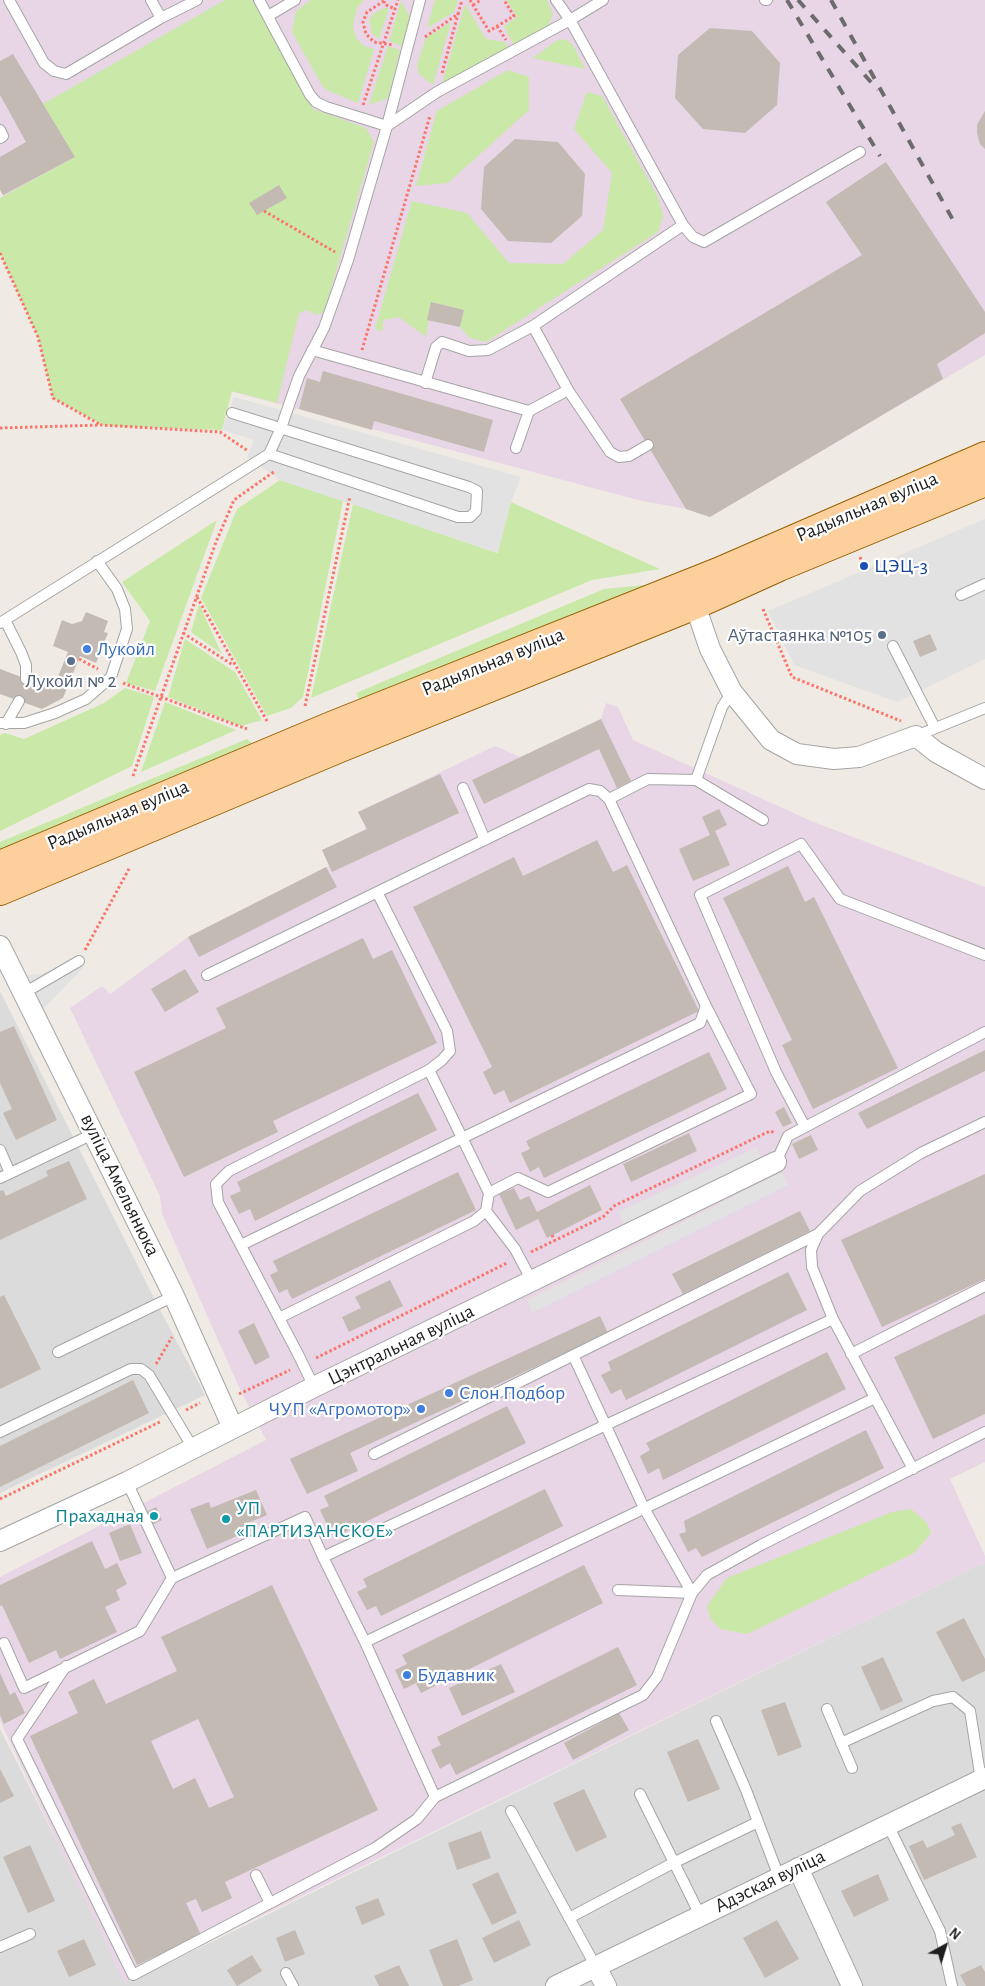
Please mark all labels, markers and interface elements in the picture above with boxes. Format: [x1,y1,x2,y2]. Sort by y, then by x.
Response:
street label: Радыяльная вуліца [793,466,941,548]
place label: ЦЭЦ-3 [874,554,928,578]
marker: ЦЭЦ-3 [858,560,870,572]
street label: Радыяльная вуліца [418,622,568,702]
place label: Аўтастаянка №105 [727,623,872,647]
marker: Аўтастаянка №105 [876,629,888,641]
place label: Лукойл [97,637,155,661]
marker: Лукойл [81,643,93,655]
marker: Лукойл № 2 [65,655,77,667]
place label: Лукойл № 2 [25,669,117,693]
street label: Радыяльная вуліца [44,774,192,856]
street label: вуліца Амельянюка [75,1110,165,1260]
street label: Цэнтральная вуліца [324,1299,478,1391]
place label: Слон Подбор [459,1381,565,1405]
marker: Слон Подбор [443,1387,455,1399]
place label: ЧУП «Агромотор» [269,1397,411,1421]
marker: ЧУП «Агромотор» [415,1403,427,1415]
place label: УП «ПАРТИЗАНСКОЕ» [236,1496,393,1543]
place label: Прахадная [55,1504,144,1528]
marker: Прахадная [148,1510,160,1522]
marker: УП «ПАРТИЗАНСКОЕ» [220,1513,232,1525]
place label: Будавник [417,1663,495,1687]
marker: Будавник [401,1669,413,1681]
street label: Адэская вуліца [711,1844,829,1918]
north arrow [920,1921,970,1971]
text: N [946,1926,963,1943]

